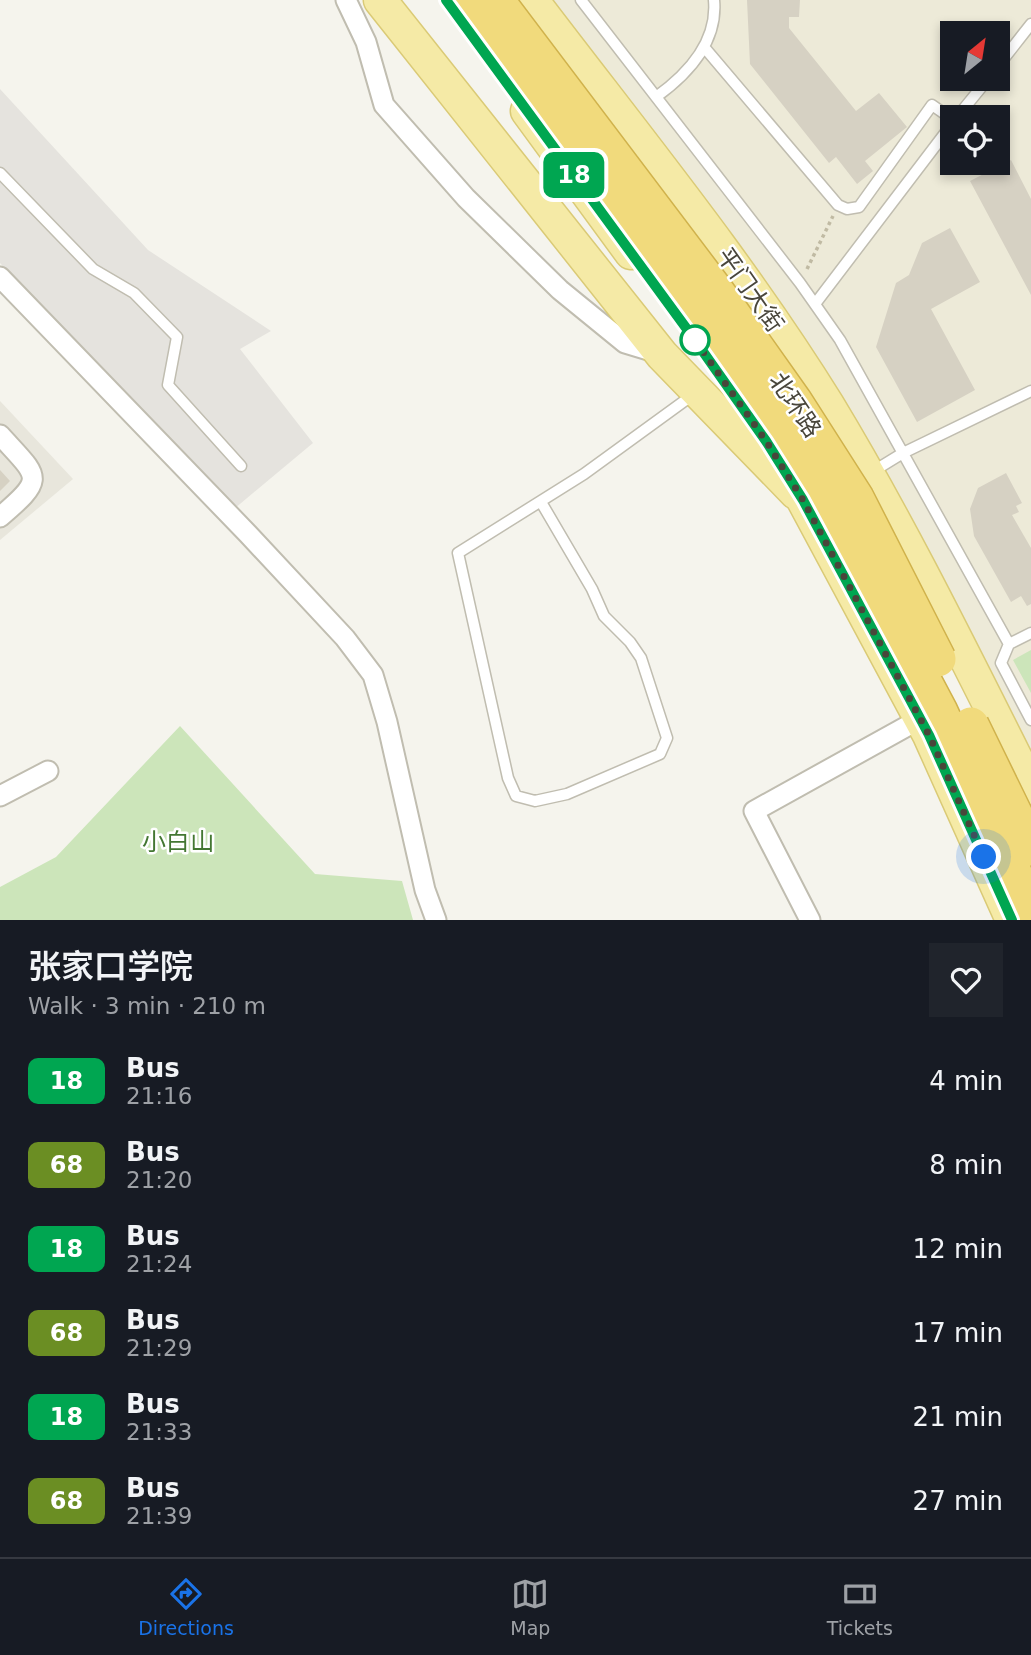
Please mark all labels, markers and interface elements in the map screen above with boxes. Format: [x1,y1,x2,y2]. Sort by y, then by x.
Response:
north arrow [940,21,1010,91]
map controls [940,21,1010,175]
button: locate [940,105,1010,175]
line badge: 18 [542,152,606,198]
text: 18 [557,161,591,189]
street label: 平门大街 [711,243,789,337]
unlabelled marker [680,325,710,355]
street label: 北环路 [763,367,827,443]
park label: 小白山 [142,828,214,856]
your location [966,839,1001,874]
button: heart [929,943,1003,1017]
text: 张家口学院 [28,947,193,986]
text: Walk · 3 min · 210 m [28,993,266,1019]
text: Bus [126,1053,180,1083]
text: 4 min [929,1066,1003,1096]
text: 18 [50,1067,83,1095]
text: 21:16 [126,1083,192,1109]
text: Bus [126,1137,180,1167]
text: 8 min [929,1150,1003,1180]
text: 68 [50,1151,83,1179]
text: 21:20 [126,1167,192,1193]
text: Bus [126,1221,180,1251]
text: 12 min [913,1234,1003,1264]
text: 18 [50,1235,83,1263]
text: 21:24 [126,1251,192,1277]
text: Bus [126,1305,180,1335]
text: 17 min [913,1318,1003,1348]
text: 68 [50,1319,83,1347]
text: 21:29 [126,1335,192,1361]
text: Bus [126,1389,180,1419]
text: 21 min [913,1402,1003,1432]
text: 18 [50,1403,83,1431]
text: 21:33 [126,1419,192,1445]
text: Bus [126,1473,180,1503]
text: 27 min [913,1486,1003,1516]
text: 68 [50,1487,83,1515]
text: 21:39 [126,1503,192,1529]
tab: Directions [138,1575,234,1639]
tab: Map [510,1575,550,1639]
tab: Tickets [827,1575,893,1639]

